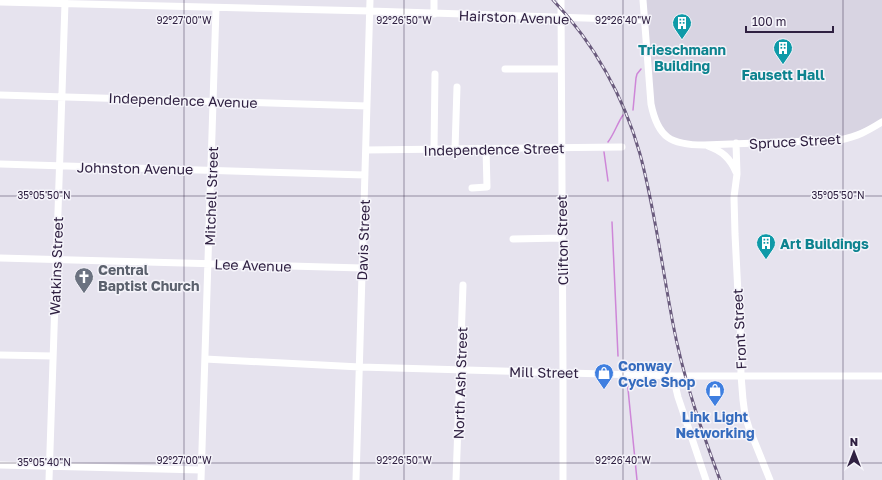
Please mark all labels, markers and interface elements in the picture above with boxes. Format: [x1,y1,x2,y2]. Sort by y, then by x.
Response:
street label: Hairston Avenue [458,7,570,27]
scale bar [746,8,833,34]
building icon: Trieschmann Building [671,12,693,40]
text: 92°27'00"W [156,14,212,26]
text: 92°26'50"W [376,14,432,26]
text: 92°26'40"W [595,14,651,26]
text: 100 m [752,14,786,29]
building icon: Fausett Hall [772,37,794,65]
place label: Trieschmann Building [638,41,726,74]
place label: Fausett Hall [741,66,825,83]
street label: Independence Avenue [108,89,258,111]
street label: Spruce Street [749,130,841,152]
street label: Independence Street [423,139,565,159]
street label: Mitchell Street [201,146,221,246]
street label: Johnston Avenue [77,158,193,178]
text: 35°05'50"N [17,189,71,201]
text: 35°05'50"N [811,189,865,201]
street label: Clifton Street [553,195,571,285]
street label: Davis Street [353,199,373,281]
street label: Watkins Street [46,216,66,316]
building icon: Art Buildings [755,232,777,260]
place label: Art Buildings [780,235,869,252]
street label: Lee Avenue [214,255,292,275]
place label: Central Baptist Church [98,261,199,294]
church icon: Central Baptist Church [73,266,95,294]
street label: Front Street [728,288,750,370]
street label: North Ash Street [450,326,470,440]
place label: Conway Cycle Shop [618,357,696,390]
shop icon: Conway Cycle Shop [593,362,615,390]
street label: Mill Street [509,363,579,381]
shop icon: Link Light Networking [704,379,726,407]
place label: Link Light Networking [675,408,755,441]
north arrow [834,432,874,472]
text: N [850,435,858,448]
text: 92°27'00"W [156,454,212,466]
text: 92°26'50"W [376,454,432,466]
text: 92°26'40"W [595,454,651,466]
text: 35°05'40"N [17,456,71,468]

